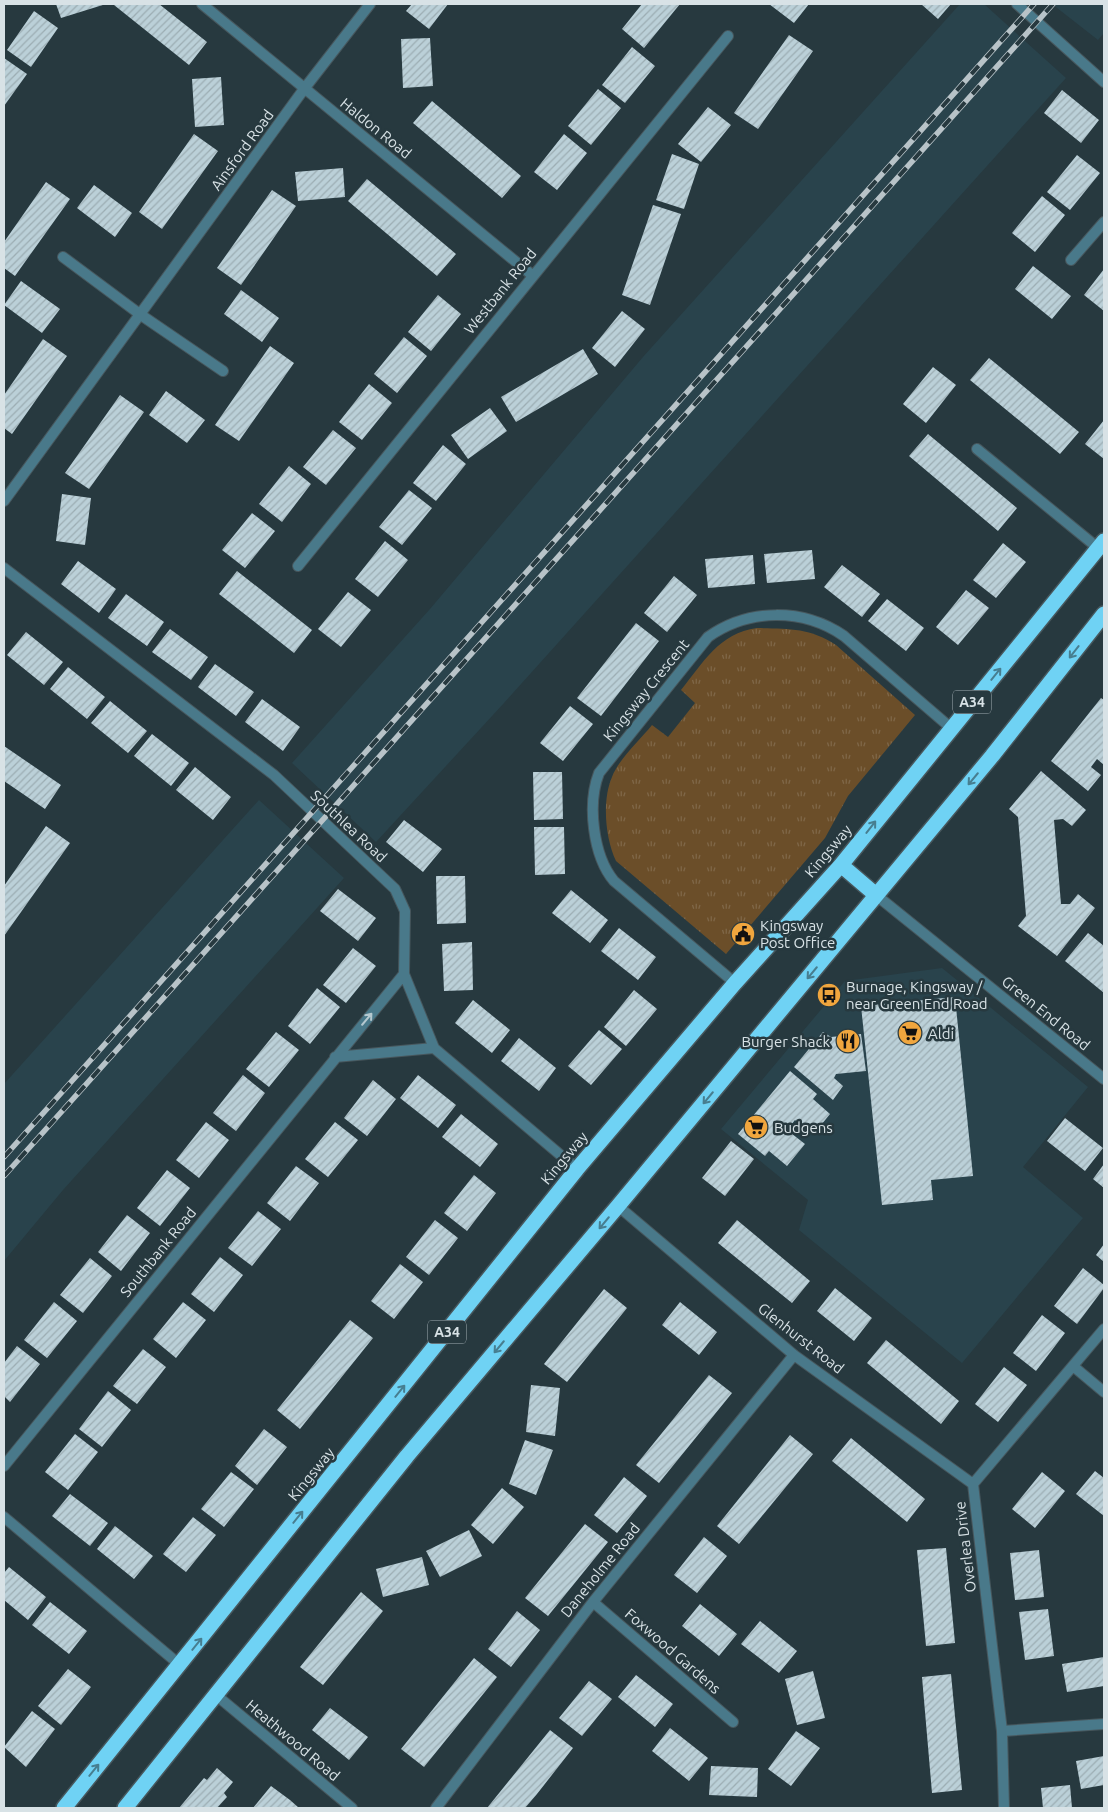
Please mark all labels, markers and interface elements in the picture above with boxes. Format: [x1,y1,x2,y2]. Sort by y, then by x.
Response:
street label: Haldon Road [337,94,415,162]
street label: Ainsford Road [207,106,277,194]
street label: Westbank Road [460,245,540,337]
street label: Kingsway Crescent [600,636,692,744]
one-way arrow [1069,645,1079,659]
one-way arrow [990,667,1001,680]
road number: A34 [953,690,991,714]
one-way arrow [967,772,978,785]
street label: Southlea Road [308,787,390,865]
street label: Kingsway [801,821,855,881]
one-way arrow [865,821,876,834]
place label: Kingsway Post Office [760,917,835,951]
public building icon: Kingsway Post Office [730,921,756,947]
one-way arrow [806,966,817,979]
street label: Green End Road [999,972,1093,1054]
place label: Burnage, Kingsway / near Green End Road [846,978,988,1012]
bus stop icon: Burnage, Kingsway / near Green End Road [816,982,842,1008]
one-way arrow [361,1013,372,1026]
supermarket icon: Aldi [897,1020,923,1046]
place label: Aldi [928,1025,954,1042]
restaurant icon: Burger Shack [835,1028,861,1054]
place label: Burger Shack [742,1033,830,1050]
one-way arrow [702,1091,713,1104]
supermarket icon: Budgens [743,1114,769,1140]
place label: Budgens [774,1119,833,1136]
street label: Kingsway [537,1128,591,1188]
street label: Southbank Road [117,1204,199,1300]
one-way arrow [598,1216,609,1229]
street label: Glenhurst Road [755,1299,847,1377]
road number: A34 [428,1320,466,1344]
one-way arrow [494,1340,505,1353]
one-way arrow [394,1384,405,1397]
street label: Kingsway [284,1444,338,1504]
street label: Overlea Drive [951,1500,979,1594]
one-way arrow [293,1511,304,1524]
street label: Daneholme Road [557,1520,643,1620]
street label: Foxwood Gardens [622,1605,724,1697]
one-way arrow [191,1638,202,1651]
street label: Heathwood Road [243,1696,343,1784]
one-way arrow [89,1764,100,1777]

